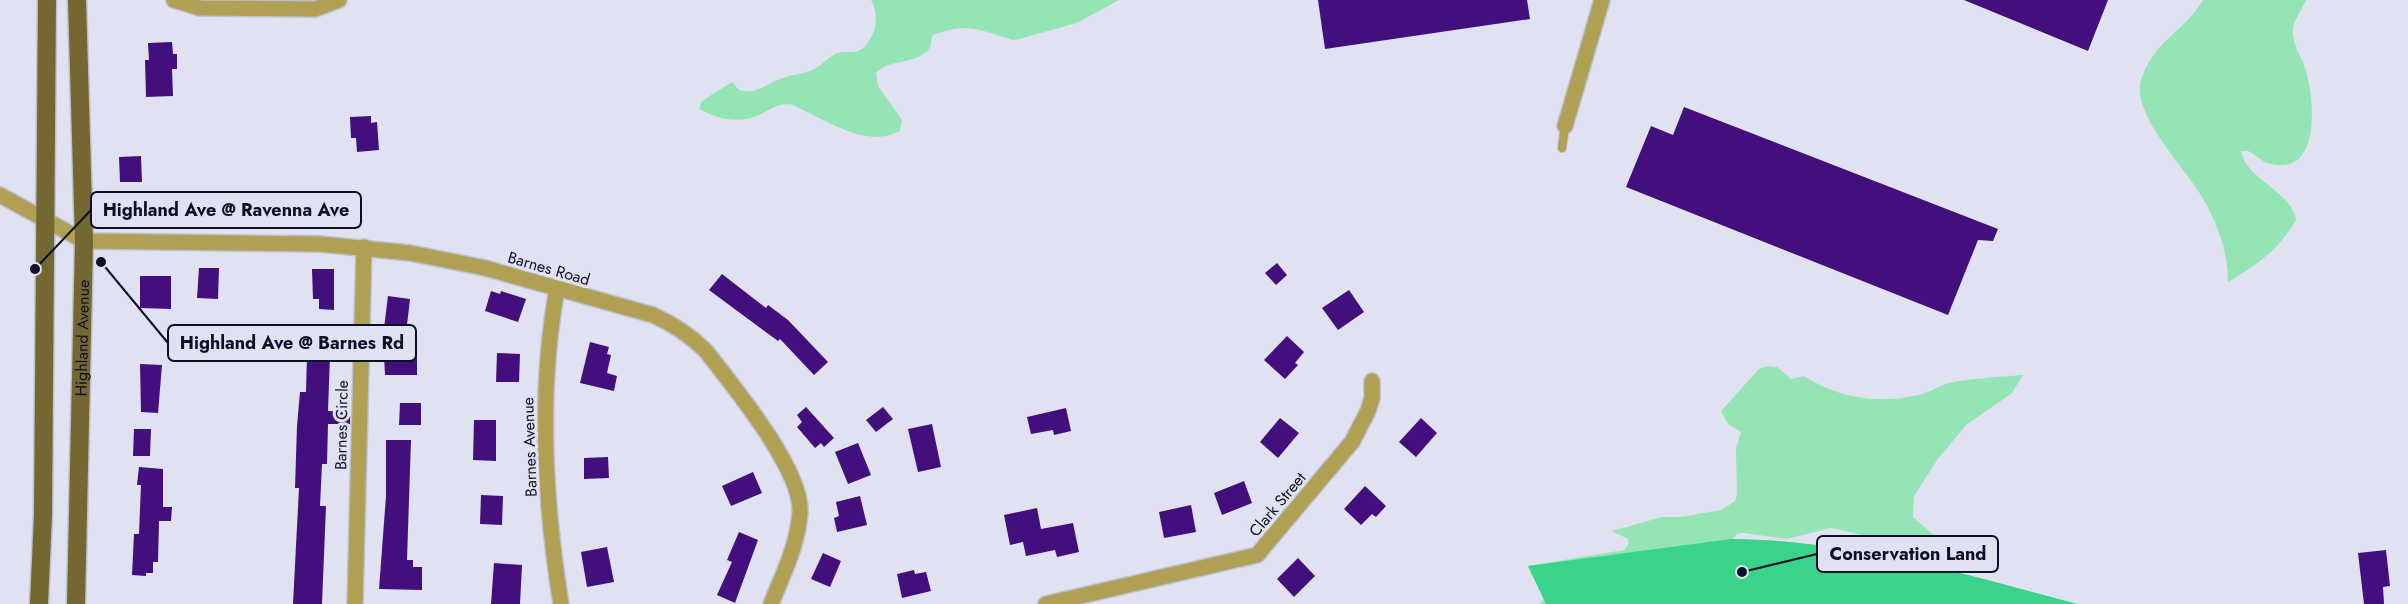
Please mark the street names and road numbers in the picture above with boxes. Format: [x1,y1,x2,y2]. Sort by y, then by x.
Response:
street label: Barnes Road [505,246,593,291]
street label: Highland Avenue [70,279,95,397]
street label: Barnes Circle [329,380,354,470]
street label: Barnes Avenue [516,397,543,497]
street label: Clark Street [1244,467,1311,542]

